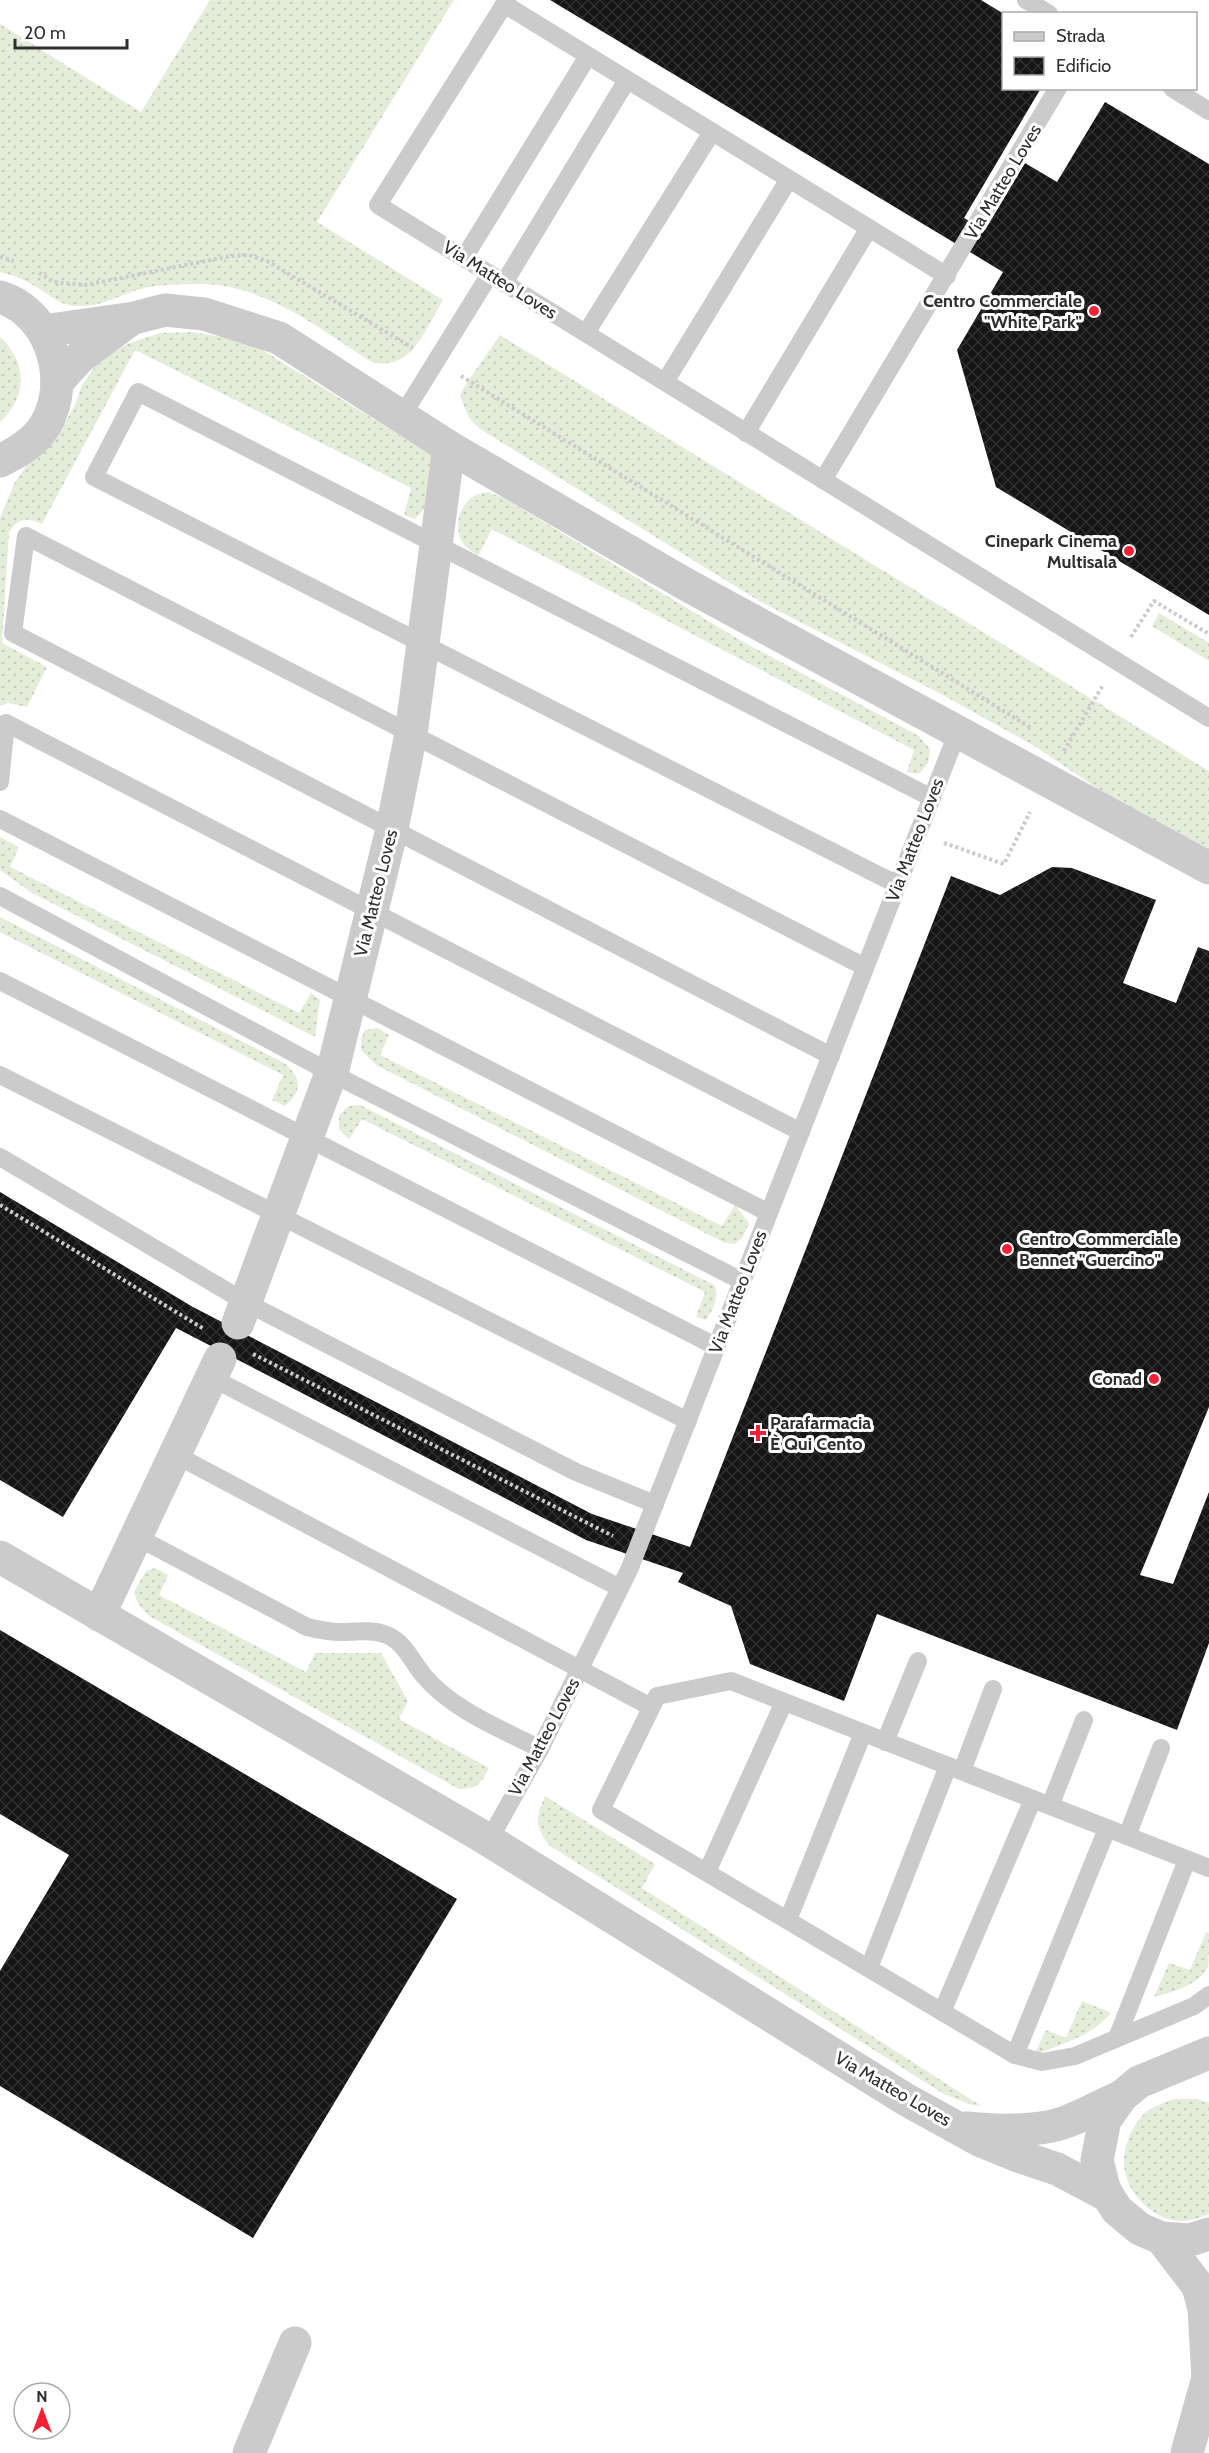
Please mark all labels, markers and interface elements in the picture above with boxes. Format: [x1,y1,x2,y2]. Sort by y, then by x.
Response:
scale bar [15,12,128,50]
legend [1002,12,1197,90]
text: 20 m [24,22,66,44]
text: Strada [1056,25,1106,47]
text: Edificio [1056,55,1111,77]
street label: Via Matteo Loves [960,120,1046,244]
street label: Via Matteo Loves [439,236,561,324]
place label: Centro Commerciale "White Park" [923,290,1082,333]
marker: Centro Commerciale "White Park" [1087,304,1101,318]
place label: Cinepark Cinema Multisala [985,530,1117,573]
marker: Cinepark Cinema Multisala [1122,544,1136,558]
street label: Via Matteo Loves [881,775,949,905]
street label: Via Matteo Loves [350,827,402,959]
street label: Via Matteo Loves [704,1227,772,1357]
place label: Centro Commerciale Bennet "Guercino" [1019,1228,1178,1271]
marker: Centro Commerciale Bennet "Guercino" [1000,1242,1014,1256]
place label: Conad [1092,1368,1142,1390]
marker: Conad [1147,1372,1161,1386]
place label: Parafarmacia È Qui Cento [770,1412,871,1455]
marker: Parafarmacia È Qui Cento [751,1426,765,1440]
street label: Via Matteo Loves [504,1674,584,1800]
street label: Via Matteo Loves [831,2047,955,2131]
north arrow [12,2381,72,2441]
text: N [36,2387,48,2406]

